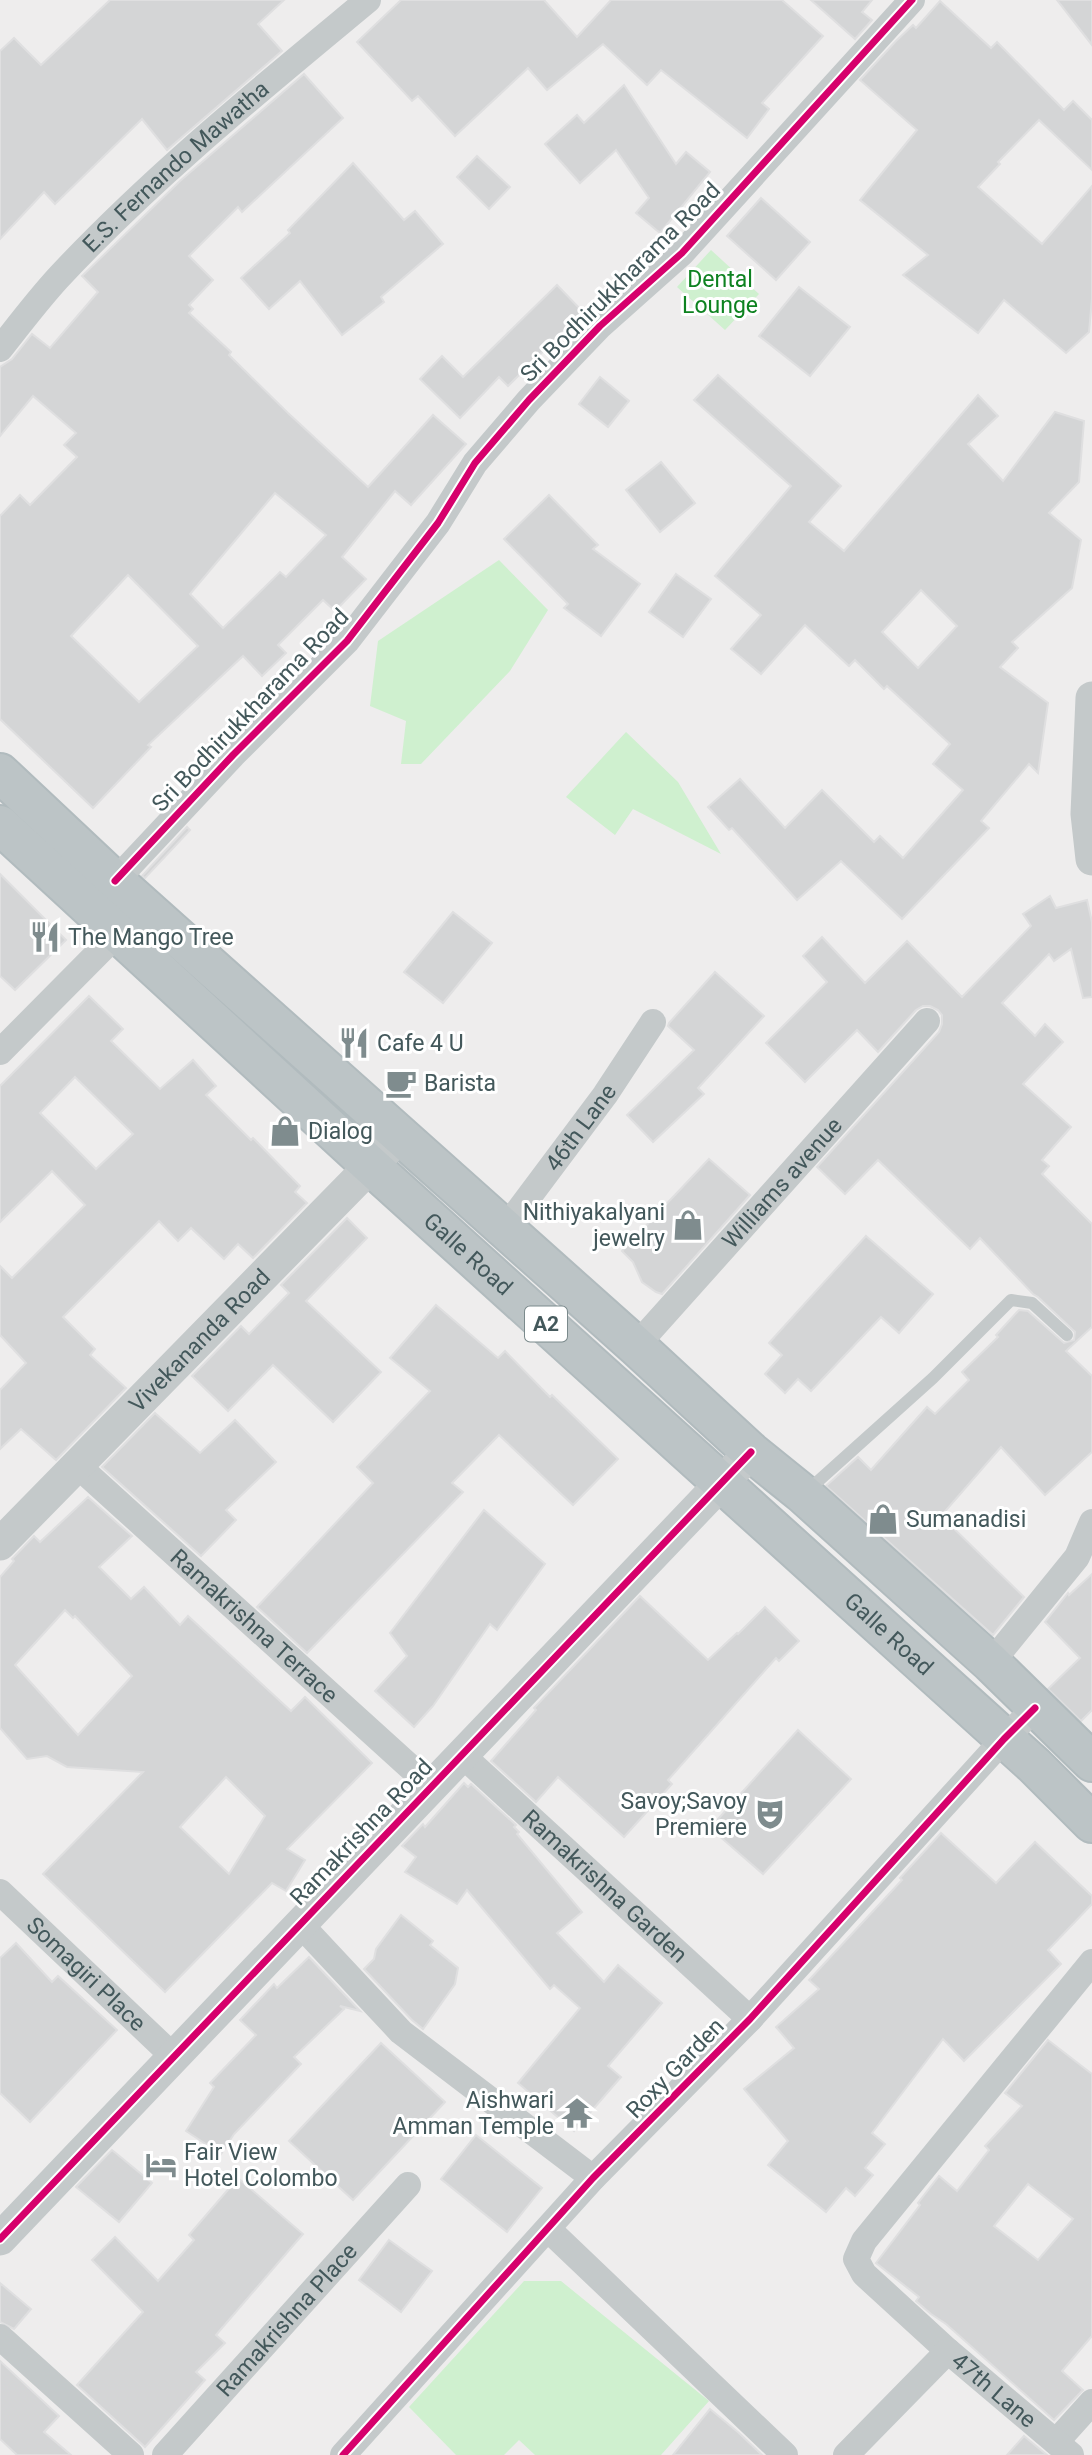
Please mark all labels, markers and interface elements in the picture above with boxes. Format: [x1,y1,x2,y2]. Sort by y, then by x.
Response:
street label: E.S. Fernando Mawatha [77,75,275,258]
street label: Sri Bodhirukkharama Road [515,177,726,388]
park label: Dental Lounge [682,266,758,319]
street label: Sri Bodhirukkharama Road [146,603,354,817]
restaurant icon: The Mango Tree [28,920,62,954]
place label: The Mango Tree [68,924,234,951]
restaurant icon: Cafe 4 U [337,1026,371,1060]
place label: Cafe 4 U [377,1030,464,1057]
cafe icon: Barista [384,1066,418,1100]
place label: Barista [424,1070,496,1097]
street label: 46th Lane [540,1079,622,1177]
street label: Williams avenue [717,1112,848,1254]
shop icon: Dialog [268,1114,302,1148]
place label: Dialog [308,1118,373,1145]
place label: Nithiyakalyani jewelry [523,1199,665,1252]
street label: Galle Road [418,1207,518,1301]
shop icon: Nithiyakalyani jewelry [671,1208,705,1242]
street label: Vivekananda Road [124,1264,276,1418]
road number: A2 [525,1306,567,1342]
shop icon: Sumanadisi [866,1502,900,1536]
place label: Sumanadisi [906,1506,1026,1533]
street label: Ramakrishna Terrace [165,1544,343,1709]
street label: Galle Road [839,1587,939,1681]
street label: Ramakrishna Road [285,1754,438,1911]
place label: Savoy;Savoy Premiere [621,1788,747,1841]
theatre icon: Savoy;Savoy Premiere [753,1797,787,1831]
street label: Ramakrishna Garden [517,1804,693,1969]
street label: Somagiri Place [21,1911,151,2037]
street label: Roxy Garden [621,2013,730,2124]
place label: Aishwari Amman Temple [393,2087,554,2140]
temple icon: Aishwari Amman Temple [560,2096,594,2130]
place label: Fair View Hotel Colombo [184,2139,338,2192]
hotel icon: Fair View Hotel Colombo [144,2148,178,2182]
street label: Ramakrishna Place [211,2238,363,2402]
street label: 47th Lane [946,2347,1041,2433]

